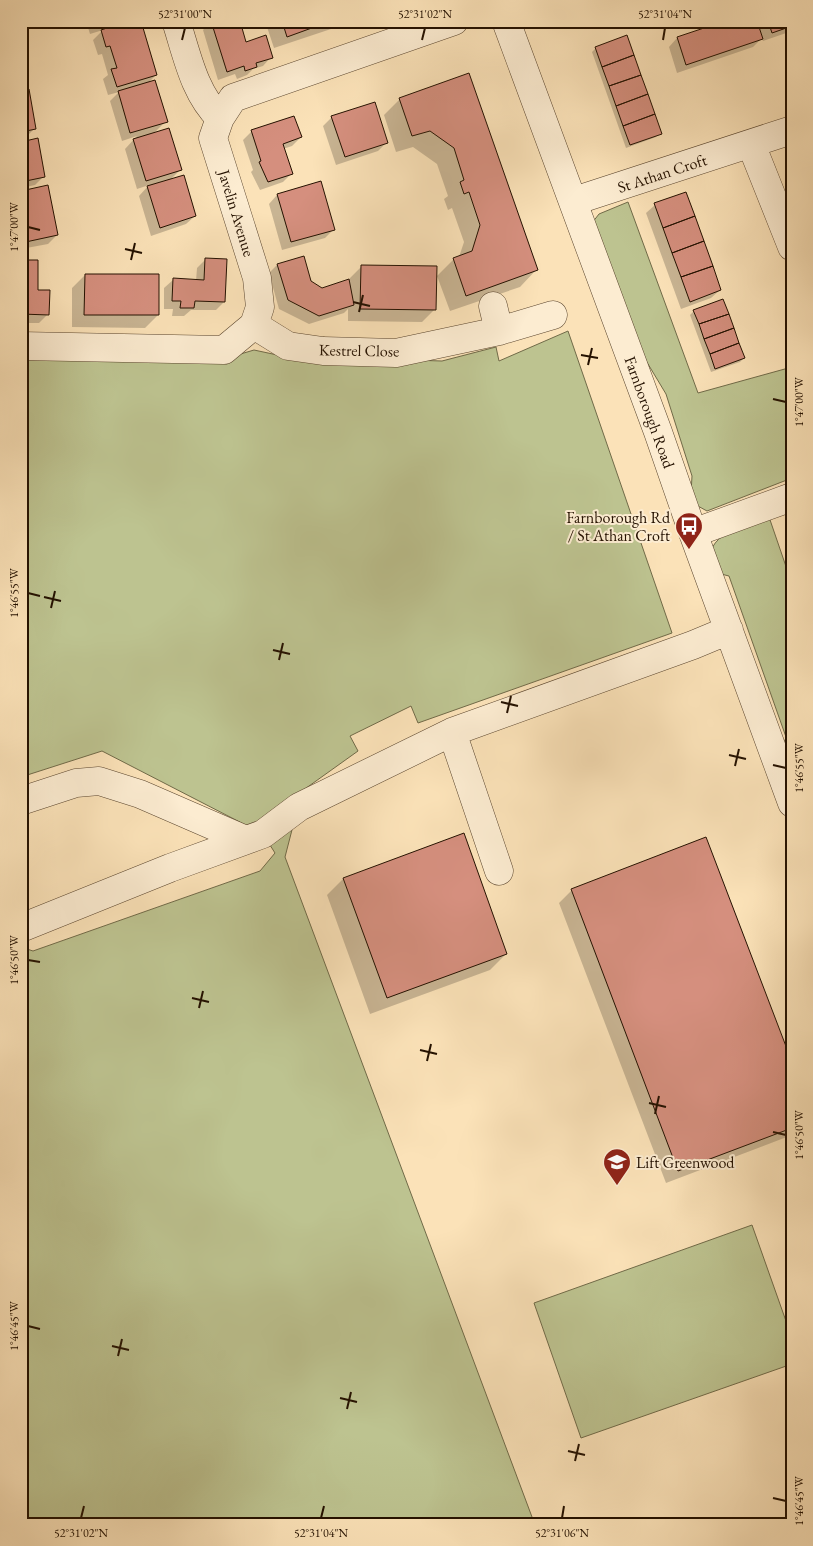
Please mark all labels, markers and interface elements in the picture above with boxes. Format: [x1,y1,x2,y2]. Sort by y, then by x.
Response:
text: 52°31'00"N [158,6,212,22]
text: 52°31'02"N [398,6,452,22]
text: 52°31'04"N [638,6,692,22]
street label: St Athan Croft [615,149,710,198]
street label: Javelin Avenue [213,165,260,259]
text: 1°47'00"W [6,201,22,252]
street label: Kestrel Close [319,339,399,362]
street label: Farnborough Road [620,353,680,472]
text: 1°47'00"W [791,376,807,427]
place label: Farnborough Rd / St Athan Croft [566,507,671,546]
bus stop icon: Farnborough Rd / St Athan Croft [674,511,704,550]
text: 1°46'55"W [6,567,22,618]
text: 1°46'55"W [791,742,807,793]
text: 1°46'50"W [6,934,22,985]
text: 1°46'50"W [791,1109,807,1160]
school or university icon: Lift Greenwood [602,1147,632,1186]
place label: Lift Greenwood [636,1152,735,1173]
text: 1°46'45"W [6,1300,22,1351]
text: 1°46'45"W [791,1475,807,1526]
text: 52°31'02"N [54,1525,108,1541]
text: 52°31'04"N [294,1525,348,1541]
text: 52°31'06"N [535,1525,589,1541]

